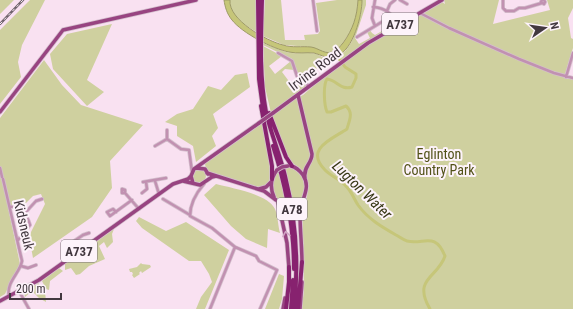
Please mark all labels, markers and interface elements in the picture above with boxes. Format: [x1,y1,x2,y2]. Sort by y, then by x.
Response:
north arrow [525,8,565,48]
road number: A737 [382,13,418,35]
text: N [547,21,561,31]
street label: Irvine Road [286,44,344,94]
park label: Eglinton Country Park [403,146,475,178]
water label: Lugton Water [328,157,396,223]
road number: A78 [277,198,307,220]
street label: Kidsneuk [11,199,38,252]
one-way arrow [282,231,291,237]
road number: A737 [61,240,97,262]
scale bar [10,275,61,301]
text: 200 m [16,282,46,296]

